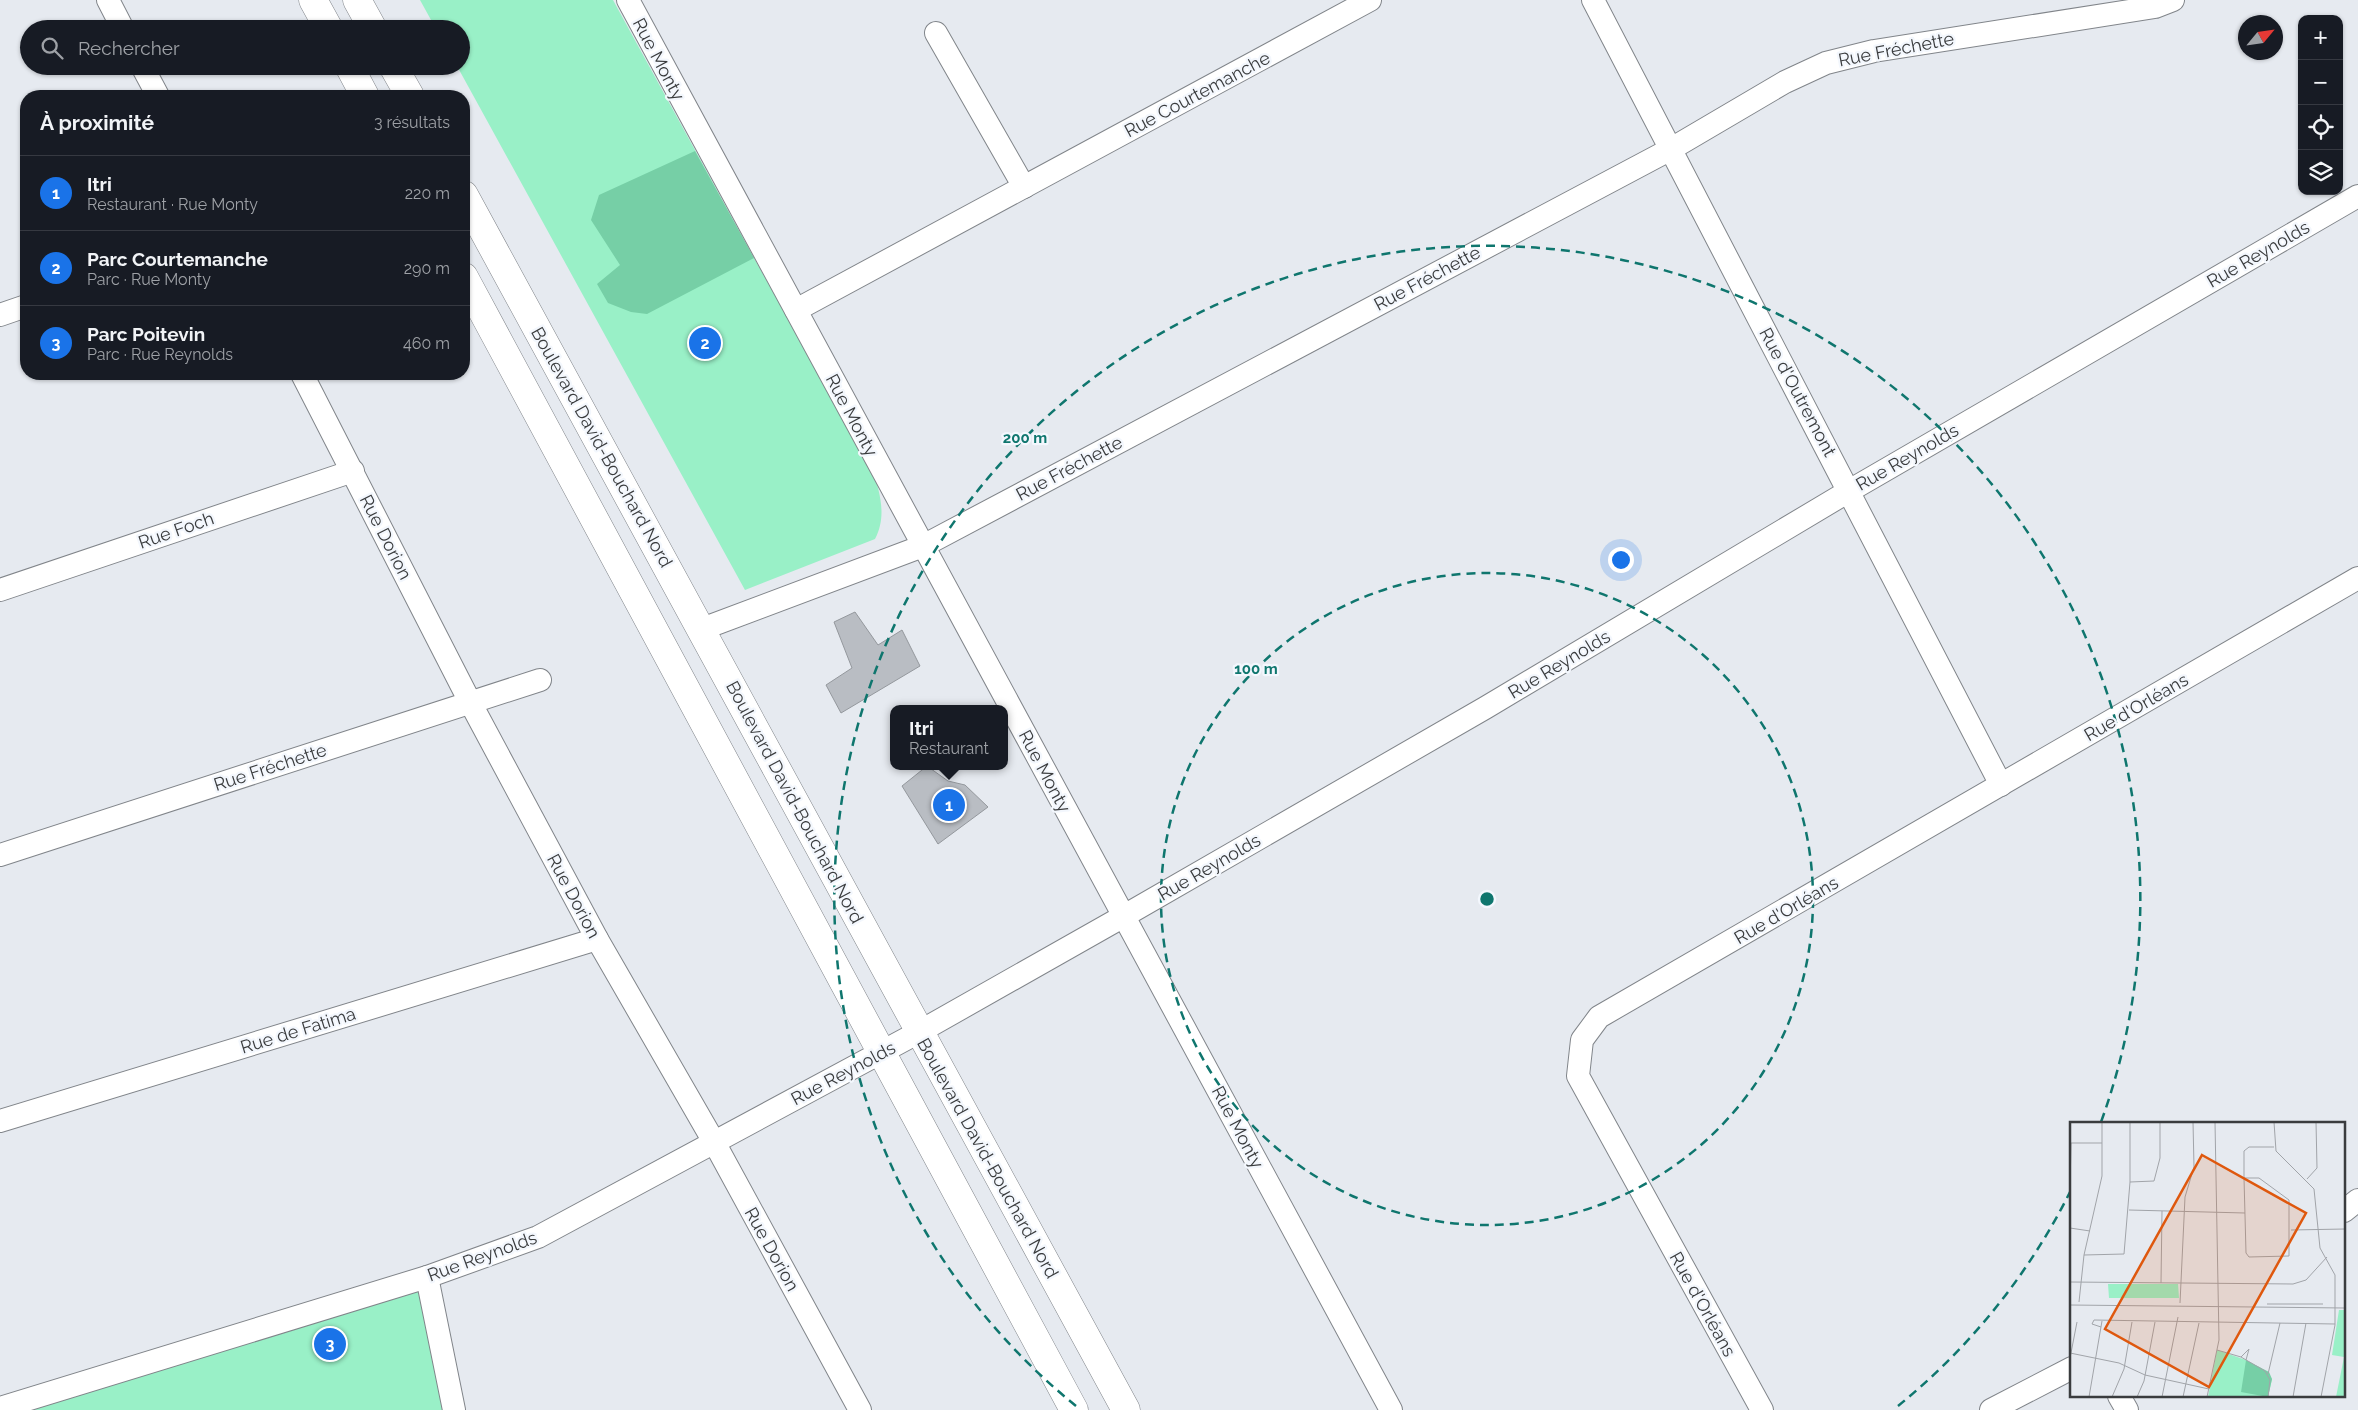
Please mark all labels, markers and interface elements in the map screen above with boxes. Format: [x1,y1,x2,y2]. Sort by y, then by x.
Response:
street label: Rue Monty [629,14,690,104]
north arrow [2238,15,2283,60]
map controls [2298,15,2343,195]
button: + [2298,15,2343,60]
search box [20,20,470,75]
street label: Rue Fréchette [1836,27,1956,70]
icon: search [38,34,66,62]
text: Rechercher [78,37,180,59]
street label: Rue Courtemanche [1121,47,1274,141]
button: − [2298,60,2343,105]
button: locate [2298,105,2343,150]
text: À proximité [40,110,154,135]
text: 3 résultats [374,113,450,132]
button: layers [2298,150,2343,195]
text: Itri [87,173,112,195]
text: 1 [52,184,60,203]
text: 220 m [405,184,450,203]
text: Restaurant · Rue Monty [87,195,258,214]
street label: Rue Reynolds [2203,216,2313,292]
street label: Rue Fréchette [1370,241,1484,315]
text: Parc Courtemanche [87,248,268,270]
text: 2 [51,259,61,278]
text: 290 m [404,259,450,278]
text: Parc · Rue Monty [87,270,211,289]
text: Parc Poitevin [87,323,205,345]
street label: Boulevard David-Bouchard Nord [527,323,677,571]
pin: 2 [689,324,721,362]
street label: Rue d'Outremont [1755,324,1841,460]
text: 3 [52,334,60,353]
text: 460 m [403,334,450,353]
text: Parc · Rue Reynolds [87,345,233,364]
street label: Rue Monty [822,370,883,460]
street label: Rue Reynolds [1852,419,1962,495]
text: 200 m [1003,429,1047,447]
street label: Rue Fréchette [1012,431,1126,505]
street label: Rue Dorion [356,491,416,583]
street label: Rue Foch [135,507,217,553]
your location [1608,547,1634,573]
street label: Rue Reynolds [1504,625,1614,703]
text: 100 m [1234,660,1278,678]
street label: Rue d'Orléans [2080,669,2192,745]
street label: Boulevard David-Bouchard Nord [722,677,868,927]
popup [890,705,1008,770]
text: Itri [909,717,934,739]
street label: Rue Monty [1015,726,1076,816]
street label: Rue Fréchette [211,739,329,795]
text: Restaurant [909,739,989,758]
pin: 1 [933,786,965,824]
street label: Rue Reynolds [1154,829,1264,905]
street label: Rue Dorion [543,850,605,942]
street label: Rue d'Orléans [1730,872,1842,948]
centre of rings [1478,890,1496,908]
street label: Rue de Fatima [238,1003,358,1057]
street label: Boulevard David-Bouchard Nord [913,1034,1063,1282]
street label: Rue Reynolds [787,1037,899,1109]
street label: Rue Monty [1208,1082,1269,1172]
inset map [2070,1122,2346,1398]
street label: Rue Dorion [740,1203,804,1295]
street label: Rue Reynolds [424,1226,540,1286]
street label: Rue d'Orléans [1666,1248,1741,1360]
pin: 3 [314,1325,346,1363]

